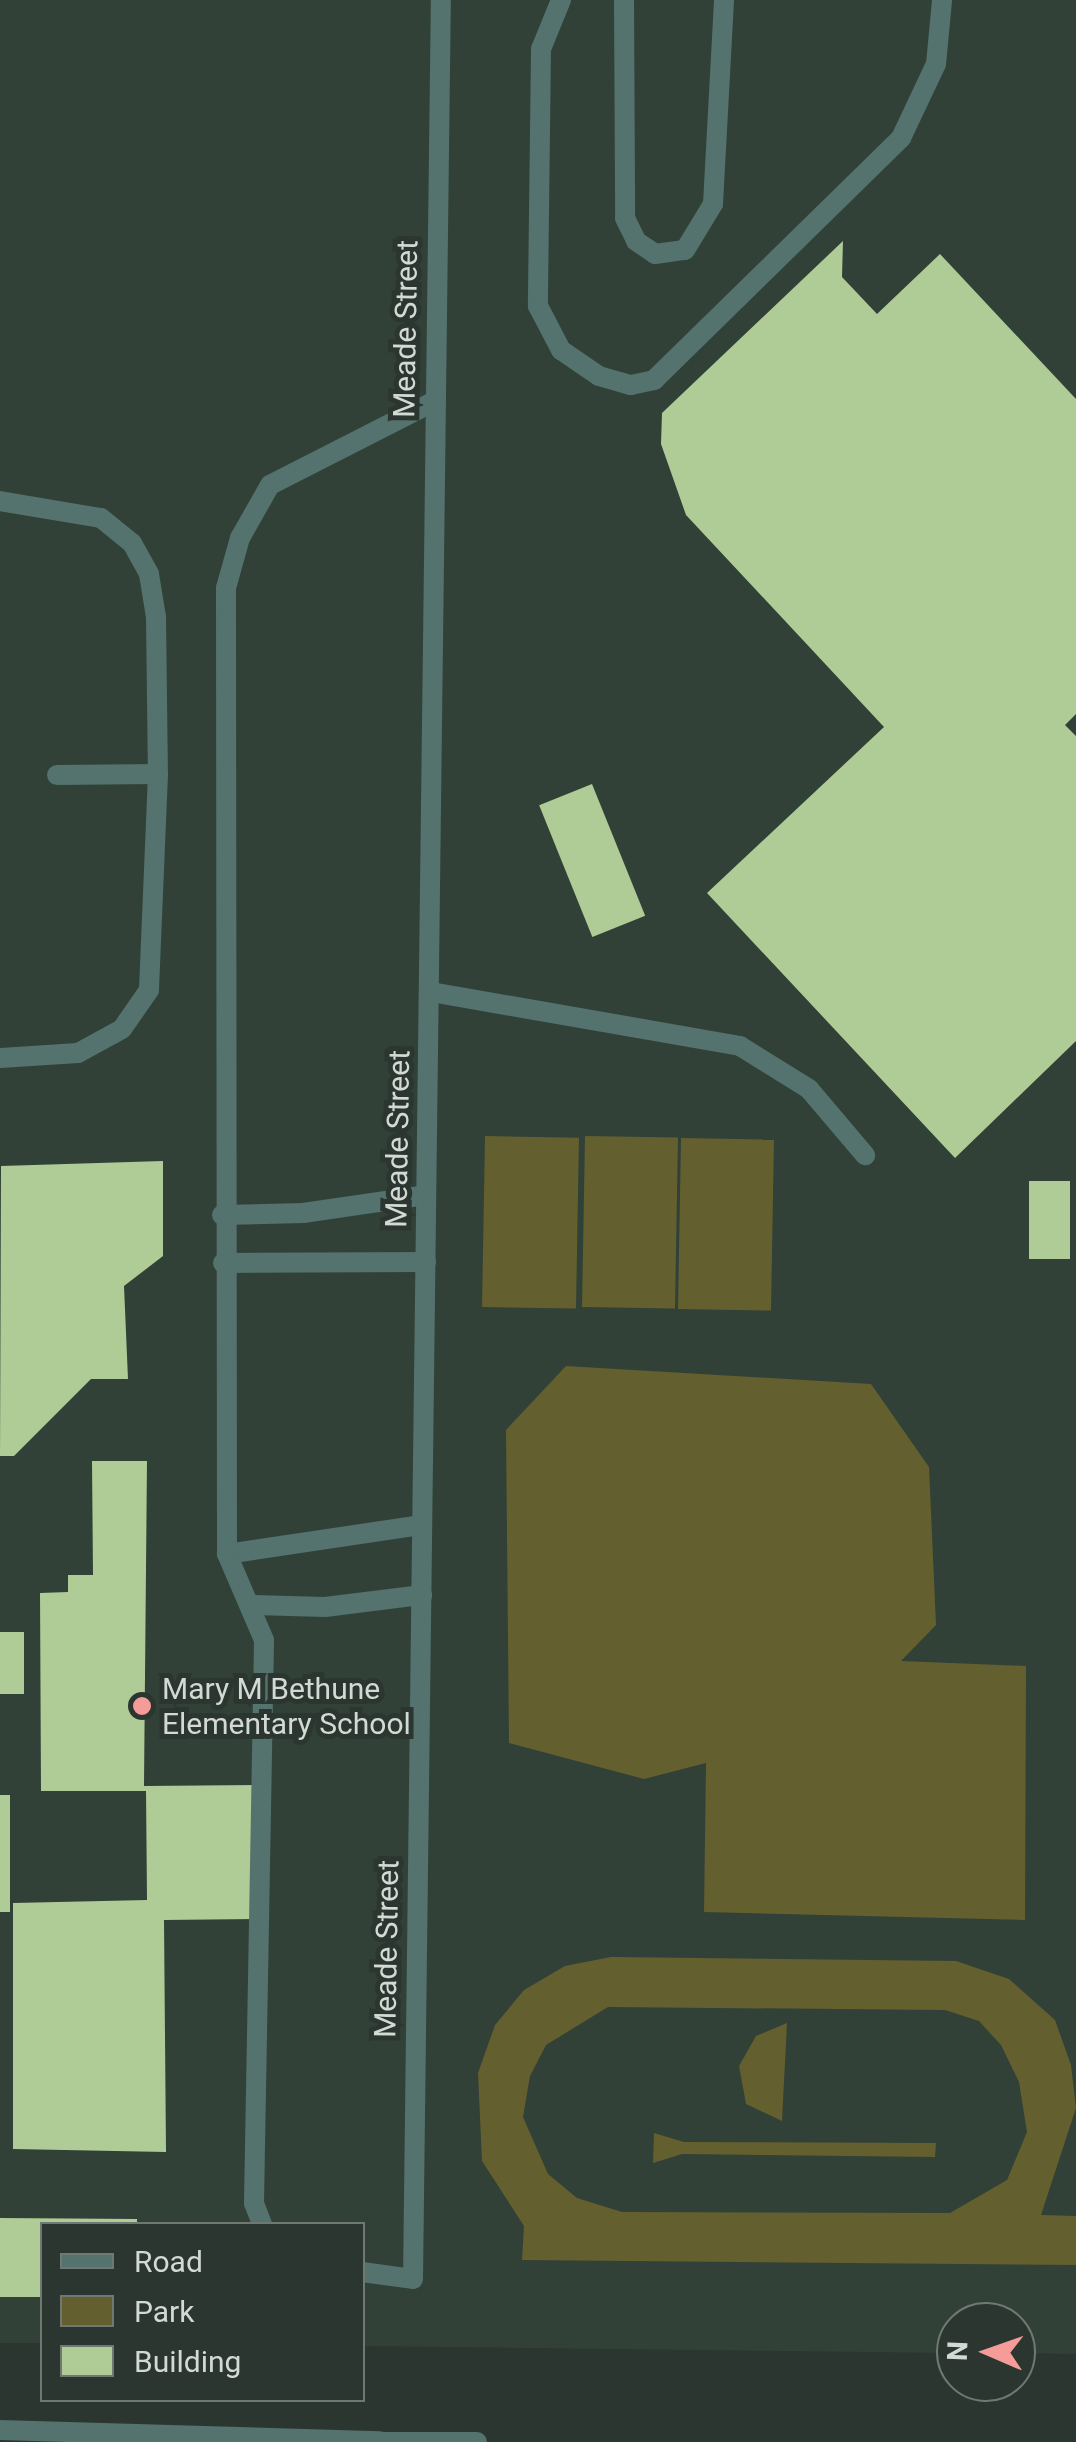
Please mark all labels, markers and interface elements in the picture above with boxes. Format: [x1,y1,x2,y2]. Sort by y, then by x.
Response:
street label: Meade Street [386,240,426,418]
street label: Meade Street [378,1050,418,1228]
place label: Mary M Bethune Elementary School [162,1671,411,1742]
marker: Mary M Bethune Elementary School [131,1695,153,1717]
street label: Meade Street [367,1860,407,2038]
legend [40,2222,365,2402]
text: Road [134,2244,203,2279]
text: Park [134,2294,194,2329]
north arrow [936,2302,1036,2402]
text: N [941,2341,974,2361]
text: Building [134,2344,241,2379]

